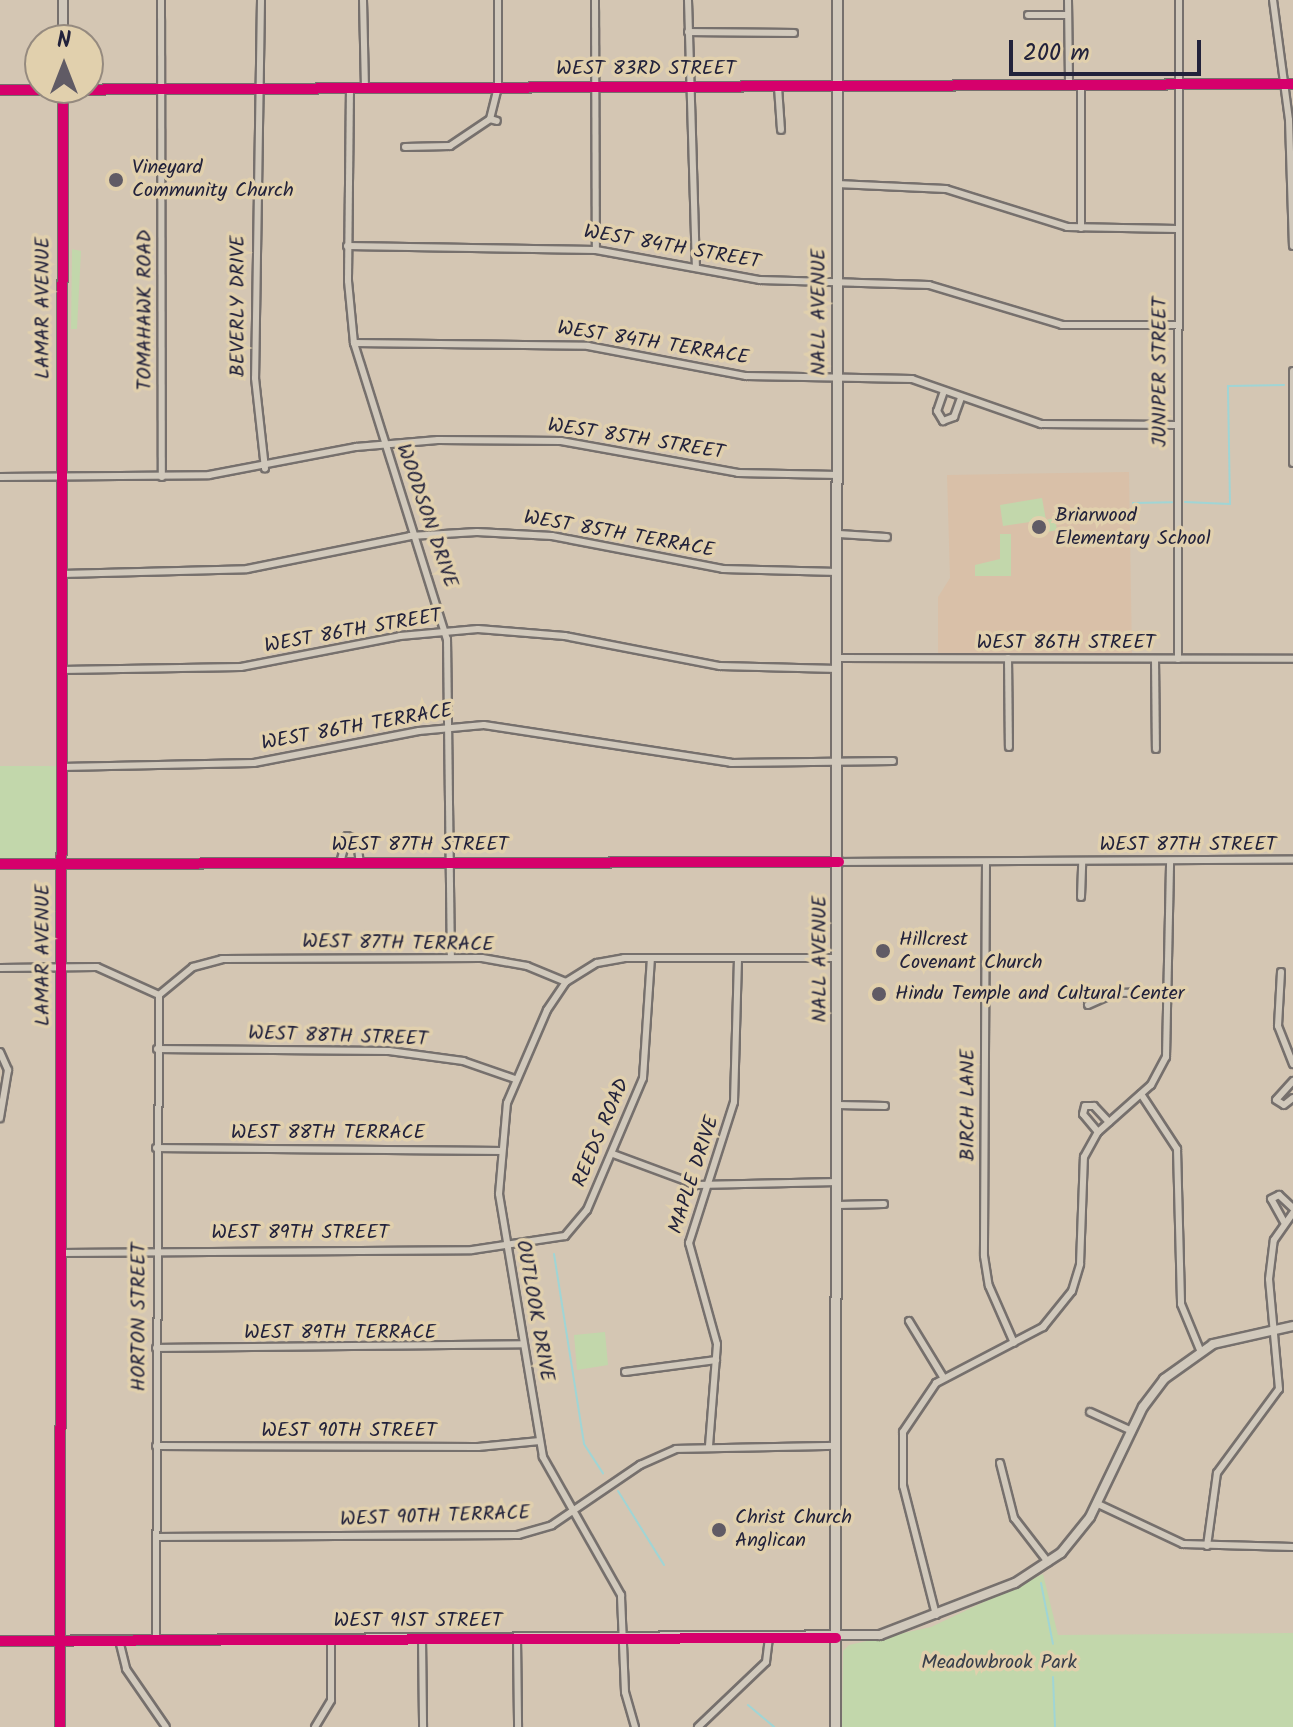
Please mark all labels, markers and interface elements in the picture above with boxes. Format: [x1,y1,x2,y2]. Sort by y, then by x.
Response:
north arrow [24,24,104,104]
text: N [57,24,71,59]
scale bar [1013,24,1205,74]
text: 200 m [1023,34,1090,73]
street label: WEST 83RD STREET [556,57,736,81]
place label: Vineyard Community Church [132,156,294,203]
marker: Vineyard Community Church [107,171,125,189]
street label: WEST 84TH STREET [582,221,762,275]
street label: TOMAHAWK ROAD [134,230,158,390]
street label: BEVERLY DRIVE [227,235,251,377]
street label: LAMAR AVENUE [32,237,56,379]
street label: NALL AVENUE [808,248,832,376]
street label: JUNIPER STREET [1149,297,1173,447]
street label: WEST 84TH TERRACE [556,317,750,371]
street label: WEST 85TH STREET [546,414,726,466]
street label: WOODSON DRIVE [390,441,462,591]
place label: Briarwood Elementary School [1055,504,1211,551]
street label: WEST 85TH TERRACE [522,506,716,564]
marker: Briarwood Elementary School [1030,518,1048,536]
street label: WEST 86TH STREET [263,605,443,659]
street label: WEST 86TH STREET [976,631,1156,655]
street label: WEST 86TH TERRACE [260,699,454,757]
street label: WEST 87TH STREET [331,833,509,857]
street label: WEST 87TH STREET [1099,833,1277,857]
street label: LAMAR AVENUE [32,884,56,1026]
street label: NALL AVENUE [809,895,833,1023]
place label: Hillcrest Covenant Church [899,928,1042,975]
street label: WEST 87TH TERRACE [302,930,494,958]
marker: Hillcrest Covenant Church [874,942,892,960]
place label: Hindu Temple and Cultural Center [895,982,1184,1006]
marker: Hindu Temple and Cultural Center [870,985,888,1003]
street label: WEST 88TH STREET [248,1022,428,1052]
street label: BIRCH LANE [957,1049,981,1161]
street label: REEDS ROAD [568,1075,636,1191]
street label: MAPLE DRIVE [665,1113,725,1237]
street label: WEST 88TH TERRACE [231,1121,425,1145]
street label: WEST 89TH STREET [211,1221,389,1245]
street label: OUTLOOK DRIVE [510,1238,558,1384]
street label: HORTON STREET [128,1243,152,1391]
street label: WEST 89TH TERRACE [244,1321,436,1345]
street label: WEST 90TH STREET [261,1419,437,1443]
street label: WEST 90TH TERRACE [340,1502,530,1532]
place label: Christ Church Anglican [735,1506,852,1553]
marker: Christ Church Anglican [710,1521,728,1539]
street label: WEST 91ST STREET [333,1609,503,1633]
park label: Meadowbrook Park [921,1651,1077,1675]

